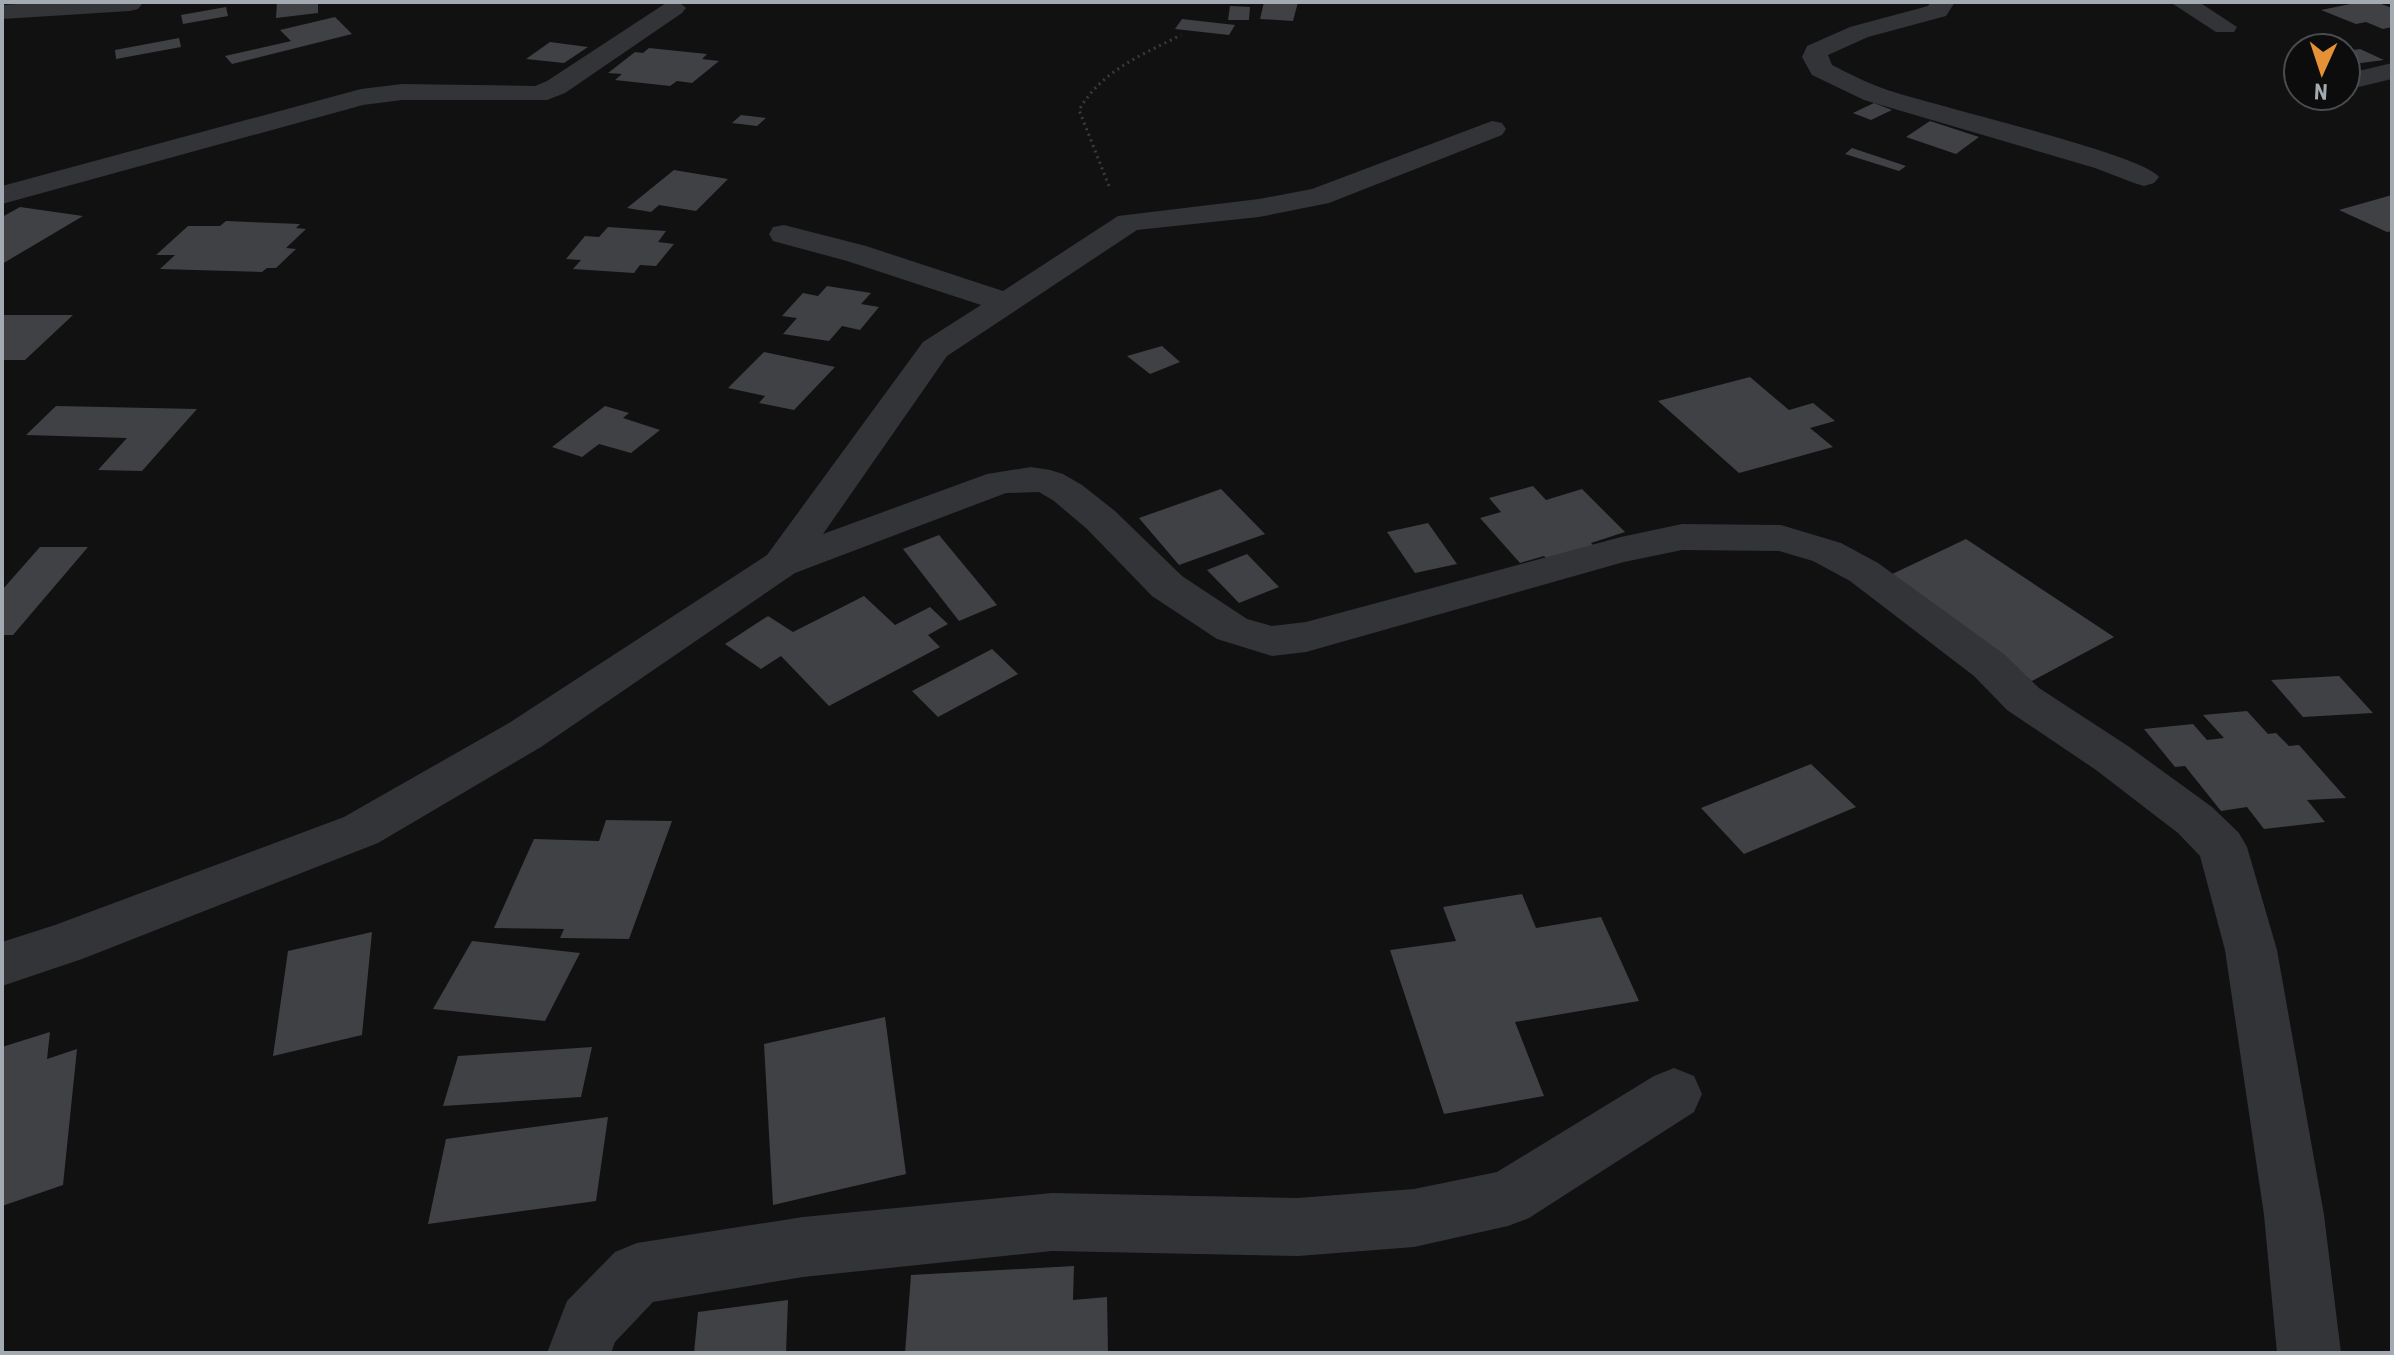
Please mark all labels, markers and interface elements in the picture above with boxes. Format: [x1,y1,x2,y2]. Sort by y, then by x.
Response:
north arrow [2282,32,2362,112]
text: N [2314,79,2328,104]

